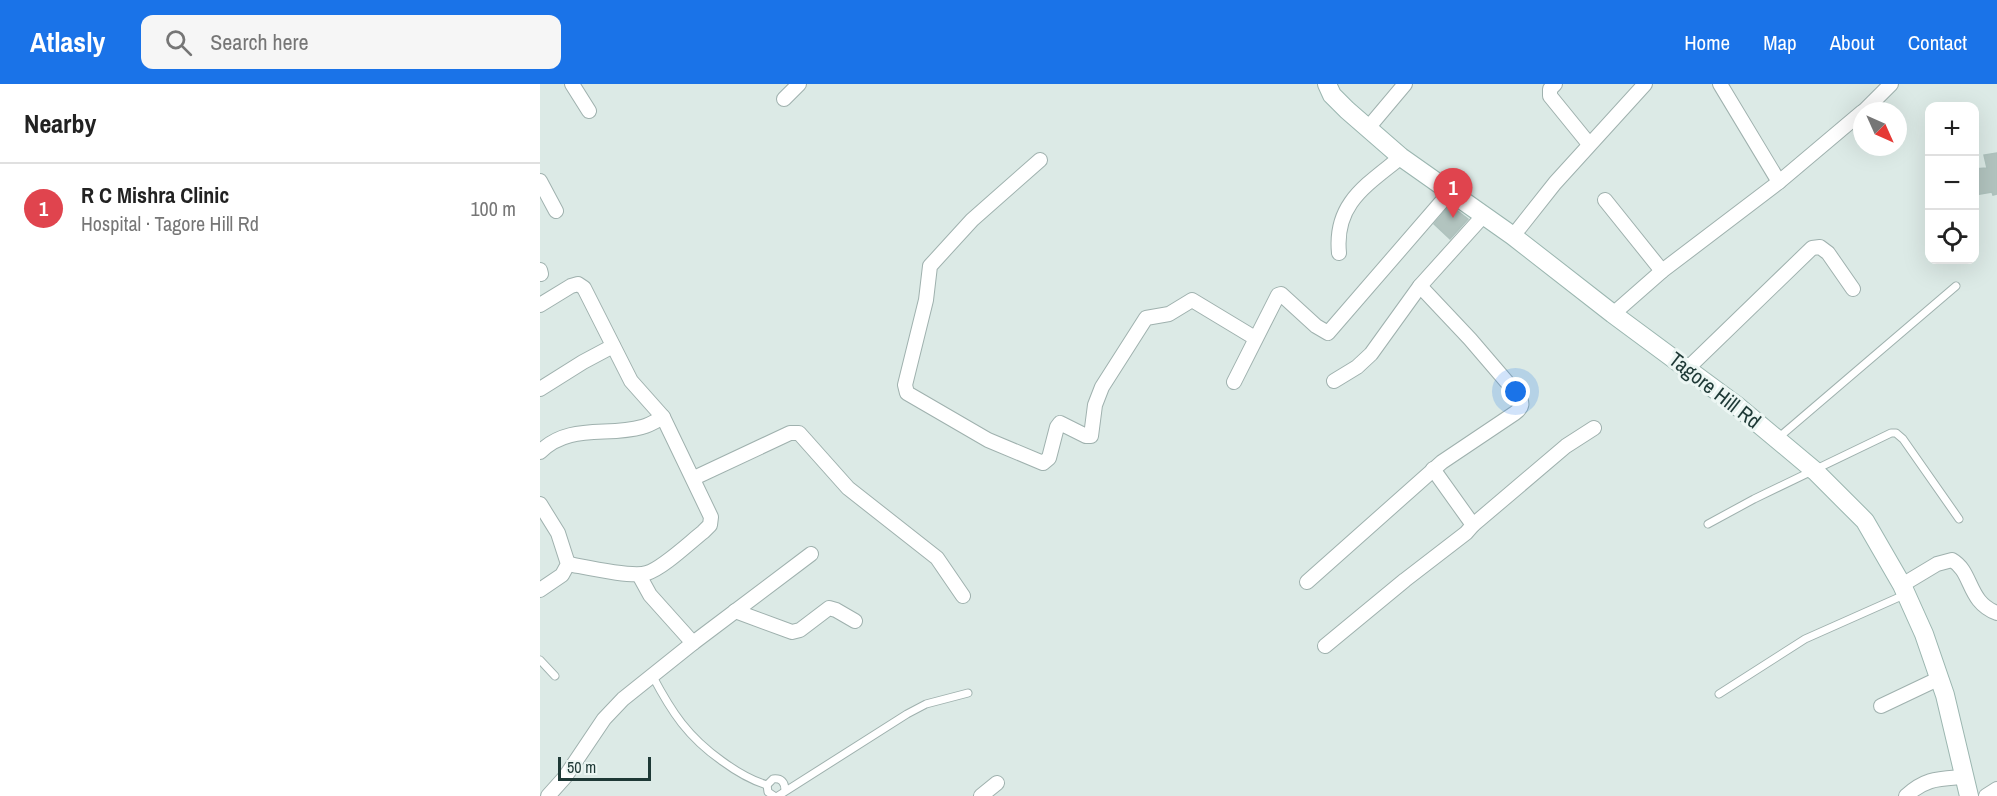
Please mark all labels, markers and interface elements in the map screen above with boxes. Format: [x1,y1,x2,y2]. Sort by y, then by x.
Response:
search box [141,15,561,69]
text: Atlasly [30,23,105,61]
icon: search [162,26,195,59]
text: Search here [210,27,309,57]
text: Home [1684,28,1730,57]
text: Map [1763,28,1797,57]
text: About [1830,28,1875,57]
text: Contact [1908,28,1967,57]
north arrow [1853,102,1907,156]
map controls [1925,102,1979,264]
button: + [1925,102,1979,156]
text: Nearby [24,106,96,141]
button: − [1925,156,1979,210]
pin: 1 [1434,168,1472,218]
text: R C Mishra Clinic [81,180,229,210]
text: 1 [39,195,48,222]
text: 100 m [470,195,516,222]
text: Hospital · Tagore Hill Rd [81,210,259,237]
button: locate [1925,210,1979,264]
street label: Tagore Hill Rd [1663,345,1767,435]
your location [1501,377,1530,406]
scale bar [558,754,651,782]
text: 50 m [567,756,596,778]

